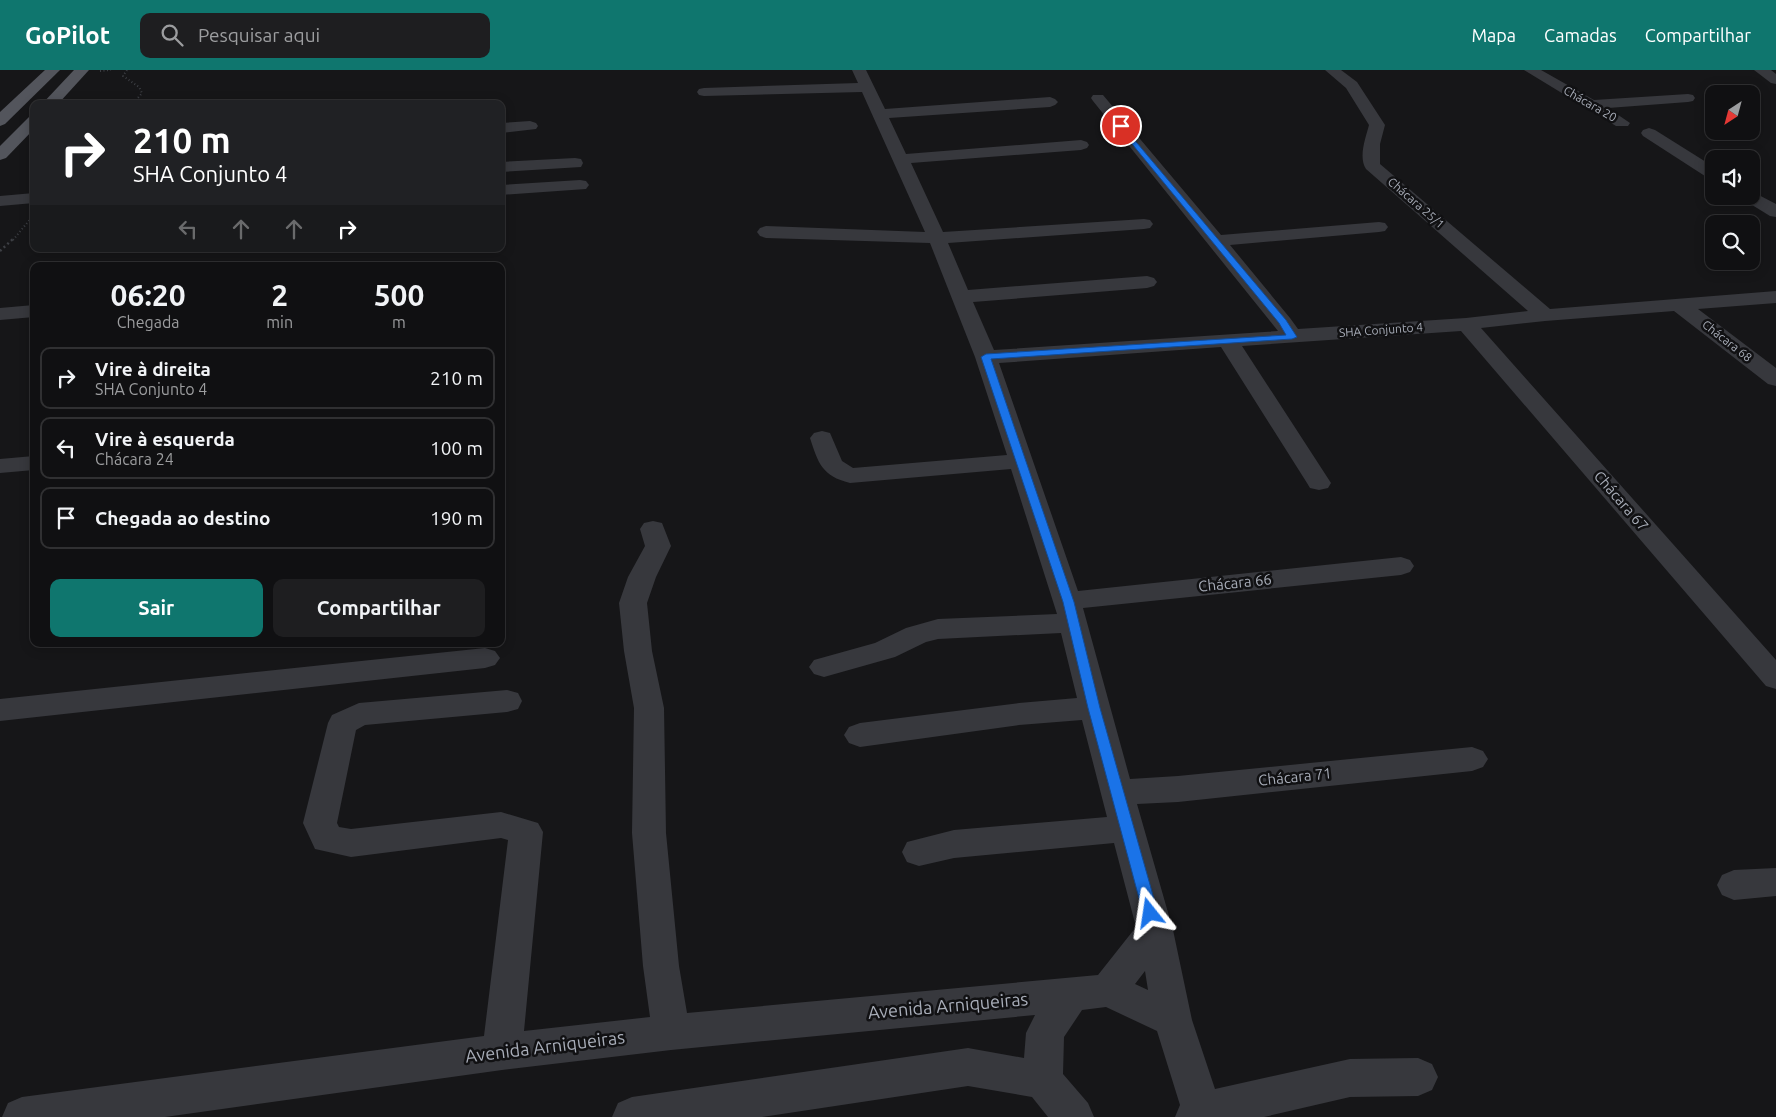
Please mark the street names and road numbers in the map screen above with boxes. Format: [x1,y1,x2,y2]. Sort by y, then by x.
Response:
street label: Chácara 20 [1561,83,1619,124]
street label: Chácara 25/1 [1386,175,1447,231]
street label: Chácara 68 [1700,317,1755,364]
street label: SHA Conjunto 4 [1338,320,1424,339]
street label: Chácara 67 [1591,467,1652,534]
street label: Chácara 66 [1197,570,1273,595]
street label: Chácara 71 [1257,764,1333,789]
street label: Avenida Arniqueiras [867,988,1029,1022]
street label: Avenida Arniqueiras [464,1026,626,1066]

